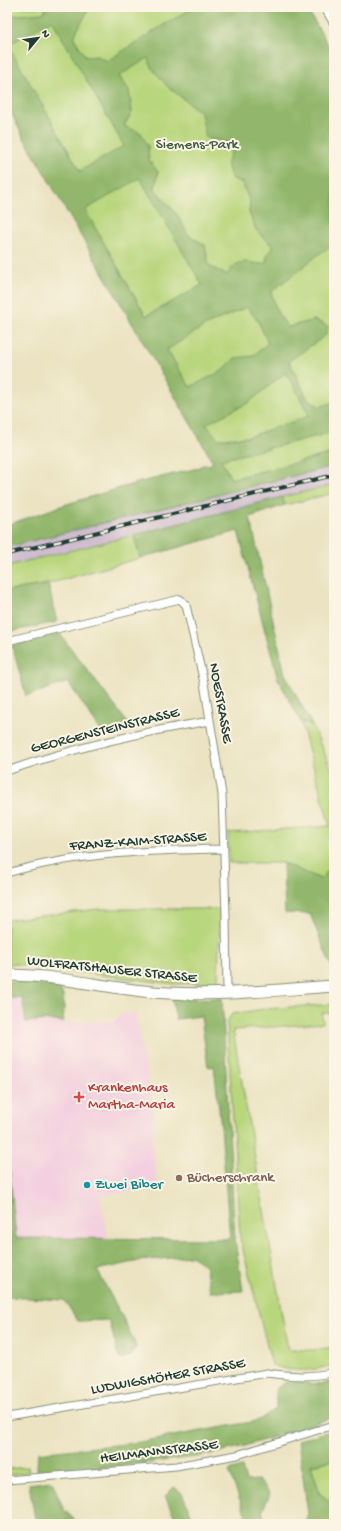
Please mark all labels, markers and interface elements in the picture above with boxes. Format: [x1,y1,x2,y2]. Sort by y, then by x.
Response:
north arrow [18,18,58,58]
text: N [38,28,52,40]
park label: Siemens-Park [156,136,239,154]
street label: NOESTRASSE [204,662,236,745]
street label: GEORGENSTEINSTRASSE [29,704,182,758]
street label: FRANZ-KAIM-STRASSE [68,828,208,856]
street label: WOLFRATSHAUSER STRASSE [26,952,199,988]
place label: Krankenhaus Martha-Maria [88,1079,176,1114]
marker: Krankenhaus Martha-Maria [73,1091,85,1103]
place label: Bücherschrank [186,1169,275,1187]
marker: Bücherschrank [174,1173,184,1183]
place label: Zwei Biber [95,1176,164,1194]
marker: Zwei Biber [82,1180,92,1190]
street label: LUDWIGSHÖHER STRASSE [89,1354,247,1399]
street label: HEILMANNSTRASSE [99,1436,220,1468]

